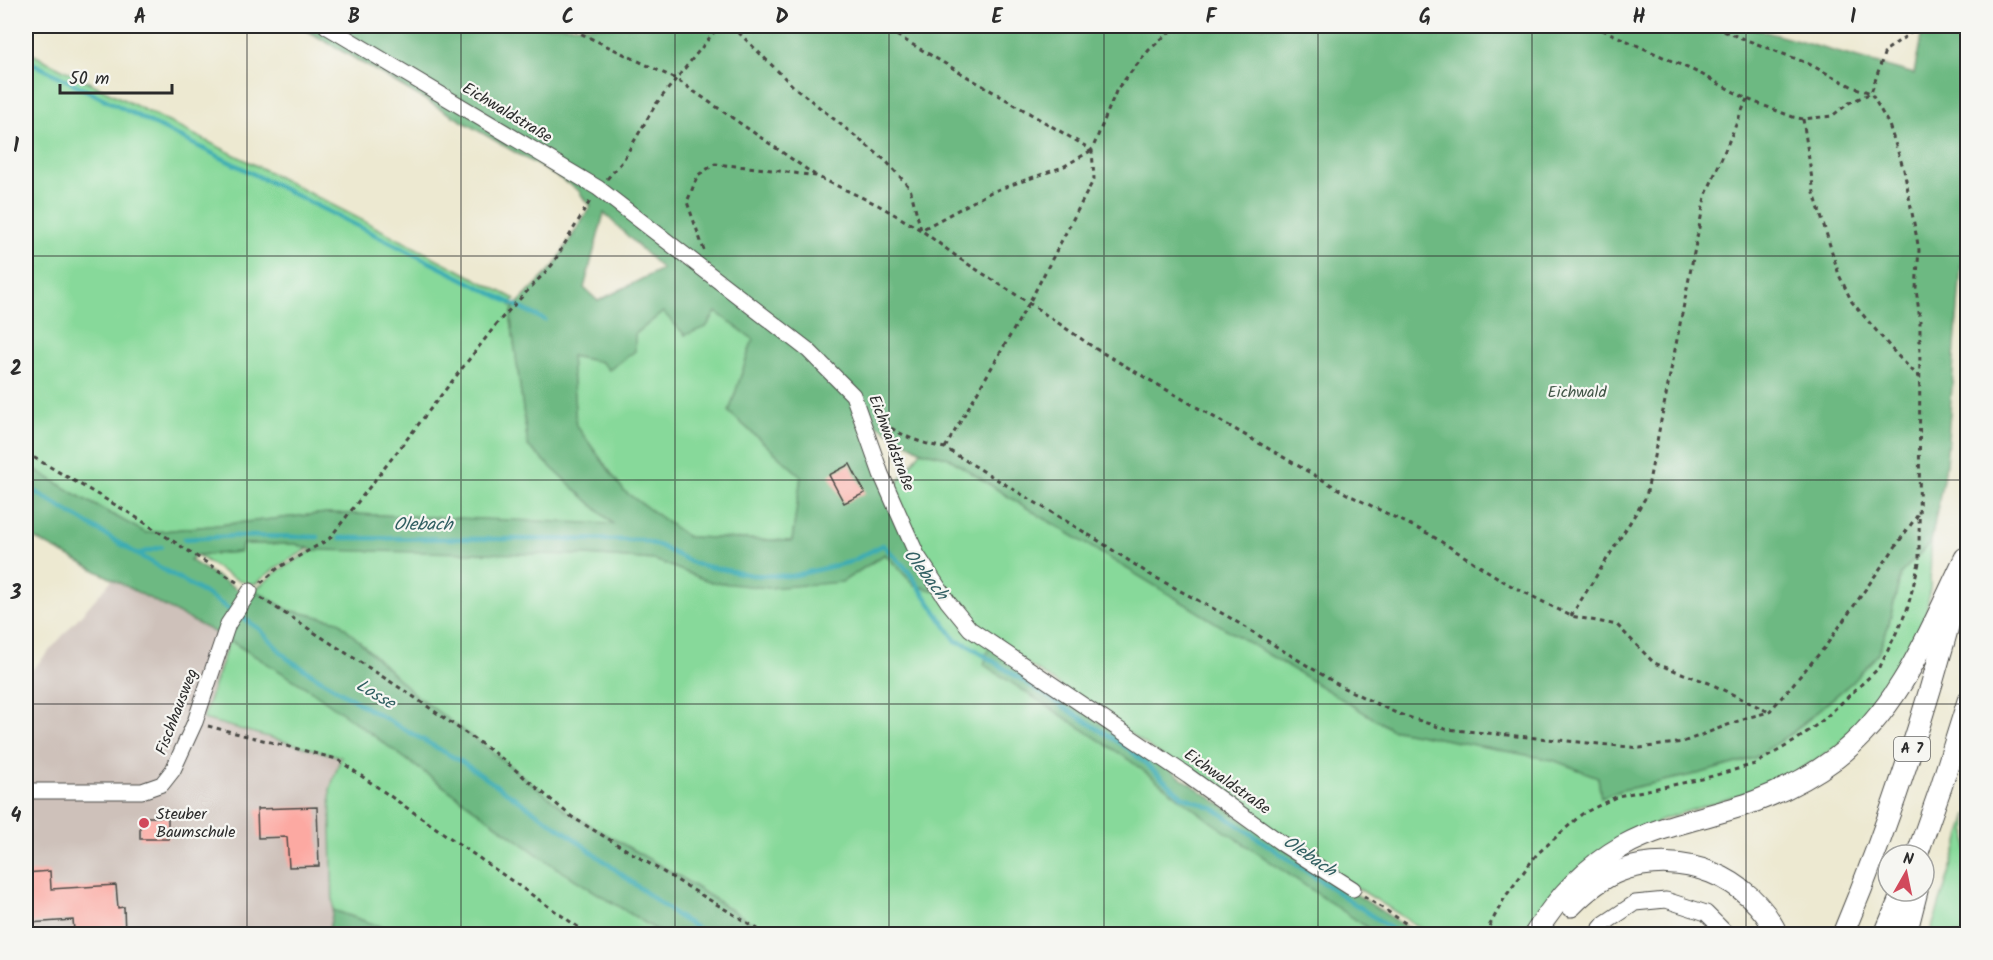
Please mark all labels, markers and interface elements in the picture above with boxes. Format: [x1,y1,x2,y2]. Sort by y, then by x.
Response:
text: A [134,2,146,34]
text: B [348,2,360,34]
text: C [562,2,574,34]
text: D [775,2,789,34]
text: E [991,2,1003,34]
text: F [1206,2,1218,34]
text: G [1419,2,1431,34]
text: H [1632,2,1646,34]
text: I [1850,2,1856,34]
scale bar [60,57,172,95]
text: 50 m [69,65,109,94]
street label: Eichwaldstraße [457,76,557,150]
text: 1 [13,131,19,163]
text: 2 [10,354,22,386]
park label: Eichwald [1547,380,1608,405]
street label: Eichwaldstraße [861,391,921,495]
water label: Olebach [393,511,454,540]
water label: Olebach [895,543,955,608]
text: 3 [10,578,22,610]
street label: Fischhausweg [149,665,205,759]
water label: Losse [350,672,402,719]
road number: A 7 [1894,737,1930,761]
street label: Eichwaldstraße [1178,743,1276,821]
text: 4 [11,801,22,833]
place label: Steuber Baumschule [156,802,235,845]
marker: Steuber Baumschule [137,816,151,830]
water label: Olebach [1276,828,1343,886]
north arrow [1876,843,1936,903]
text: N [1901,847,1915,873]

